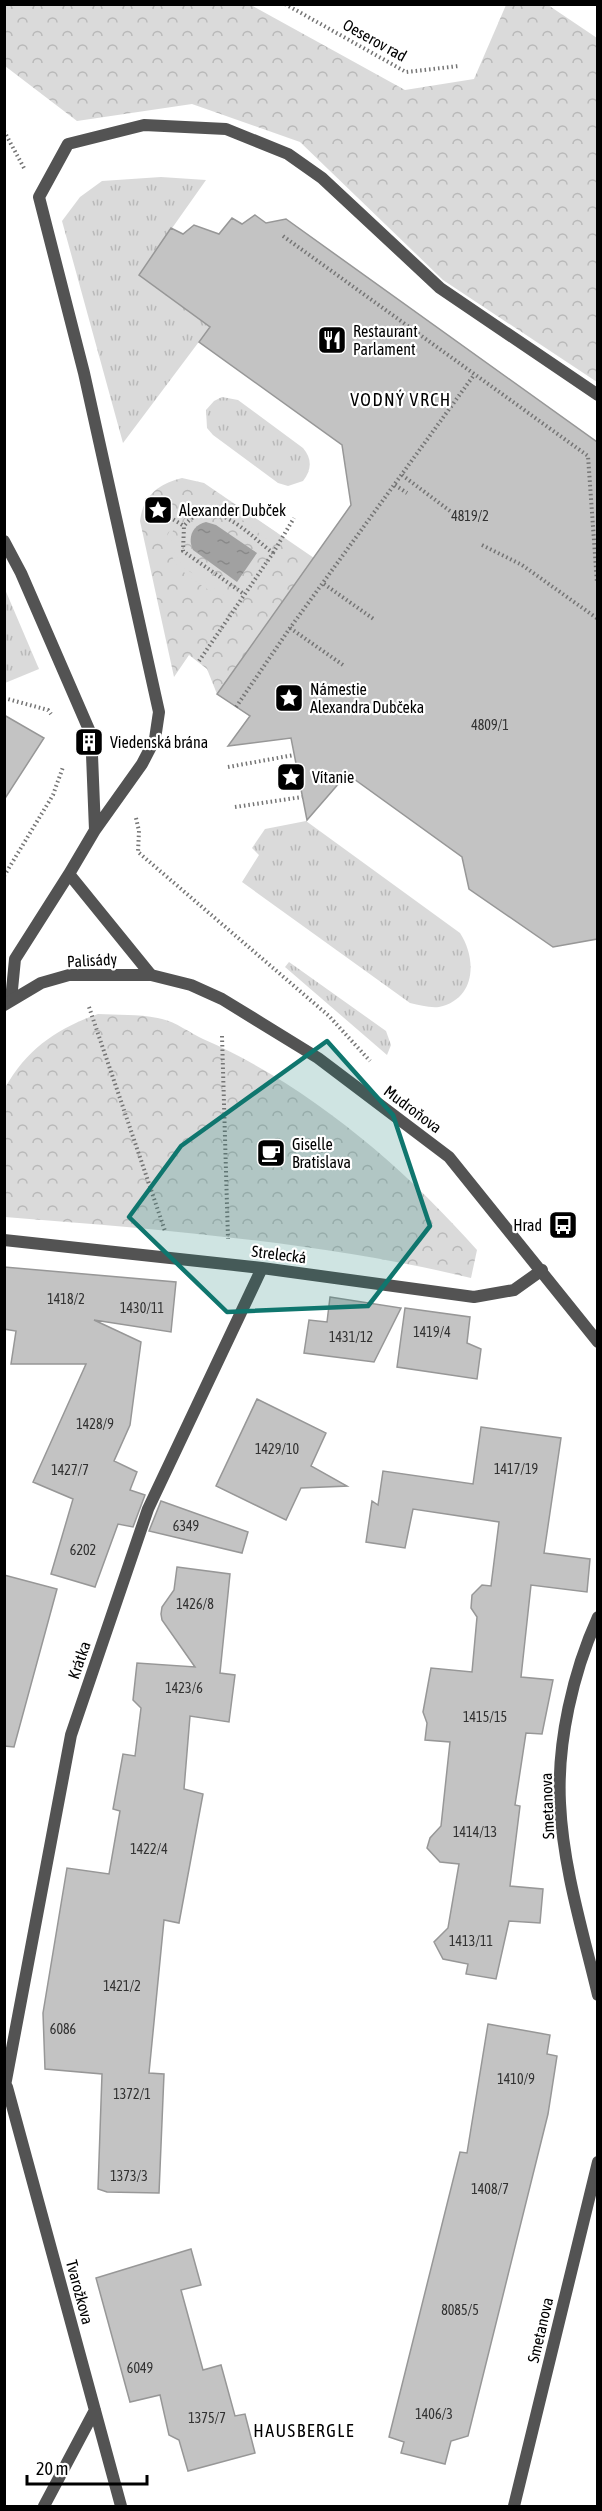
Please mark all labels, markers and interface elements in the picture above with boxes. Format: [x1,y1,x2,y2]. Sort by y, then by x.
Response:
street label: Oeserov rad [340,15,410,65]
place label: Restaurant Parlament [353,322,418,358]
restaurant icon: Restaurant Parlament [316,324,348,356]
district label: VODNÝ VRCH [350,389,452,410]
place icon: Alexander Dubček [142,494,174,526]
place label: Alexander Dubček [179,501,286,519]
house number: 4819/2 [451,508,489,524]
place label: Námestie Alexandra Dubčeka [310,680,424,716]
place icon: Námestie Alexandra Dubčeka [273,682,305,714]
house number: 4809/1 [471,717,509,733]
building icon: Viedenská brána [73,726,105,758]
place label: Viedenská brána [110,733,208,751]
place icon: Vítanie [275,761,307,793]
place label: Vítanie [312,768,354,786]
street label: Palisády [66,950,118,971]
street label: Mudroňova [381,1082,445,1136]
place label: Giselle Bratislava [292,1135,351,1171]
cafe icon: Giselle Bratislava [255,1137,287,1169]
bus stop icon: Hrad [547,1209,579,1241]
place label: Hrad [513,1216,542,1234]
street label: Strelecká [251,1242,307,1266]
house number: 1418/2 [47,1291,85,1307]
house number: 1430/11 [120,1300,164,1316]
house number: 1419/4 [413,1324,451,1340]
house number: 1431/12 [329,1329,373,1345]
house number: 1428/9 [76,1416,114,1432]
house number: 1429/10 [255,1441,300,1457]
house number: 1417/19 [494,1461,538,1477]
house number: 1427/7 [51,1462,89,1478]
house number: 6349 [173,1518,199,1534]
house number: 6202 [70,1542,96,1558]
house number: 1426/8 [176,1596,214,1612]
street label: Krátka [64,1639,94,1681]
house number: 1423/6 [165,1680,203,1696]
house number: 1415/15 [463,1709,507,1725]
street label: Smetanova [537,1772,557,1840]
house number: 1414/13 [453,1824,497,1840]
house number: 1422/4 [130,1841,168,1857]
house number: 1413/11 [449,1933,493,1949]
house number: 1421/2 [103,1978,141,1994]
house number: 6086 [50,2021,77,2037]
house number: 1410/9 [497,2071,535,2087]
house number: 1372/1 [113,2086,151,2102]
house number: 1373/3 [110,2168,148,2184]
house number: 1408/7 [471,2181,509,2197]
street label: Tvarožkova [63,2258,97,2326]
street label: Smetanova [524,2296,556,2364]
house number: 8085/5 [441,2302,479,2318]
house number: 6049 [127,2360,153,2376]
house number: 1406/3 [415,2406,453,2422]
house number: 1375/7 [188,2410,226,2426]
district label: HAUSBERGLE [253,2420,355,2441]
scale bar [27,2448,147,2486]
text: 20 m [36,2458,68,2479]

